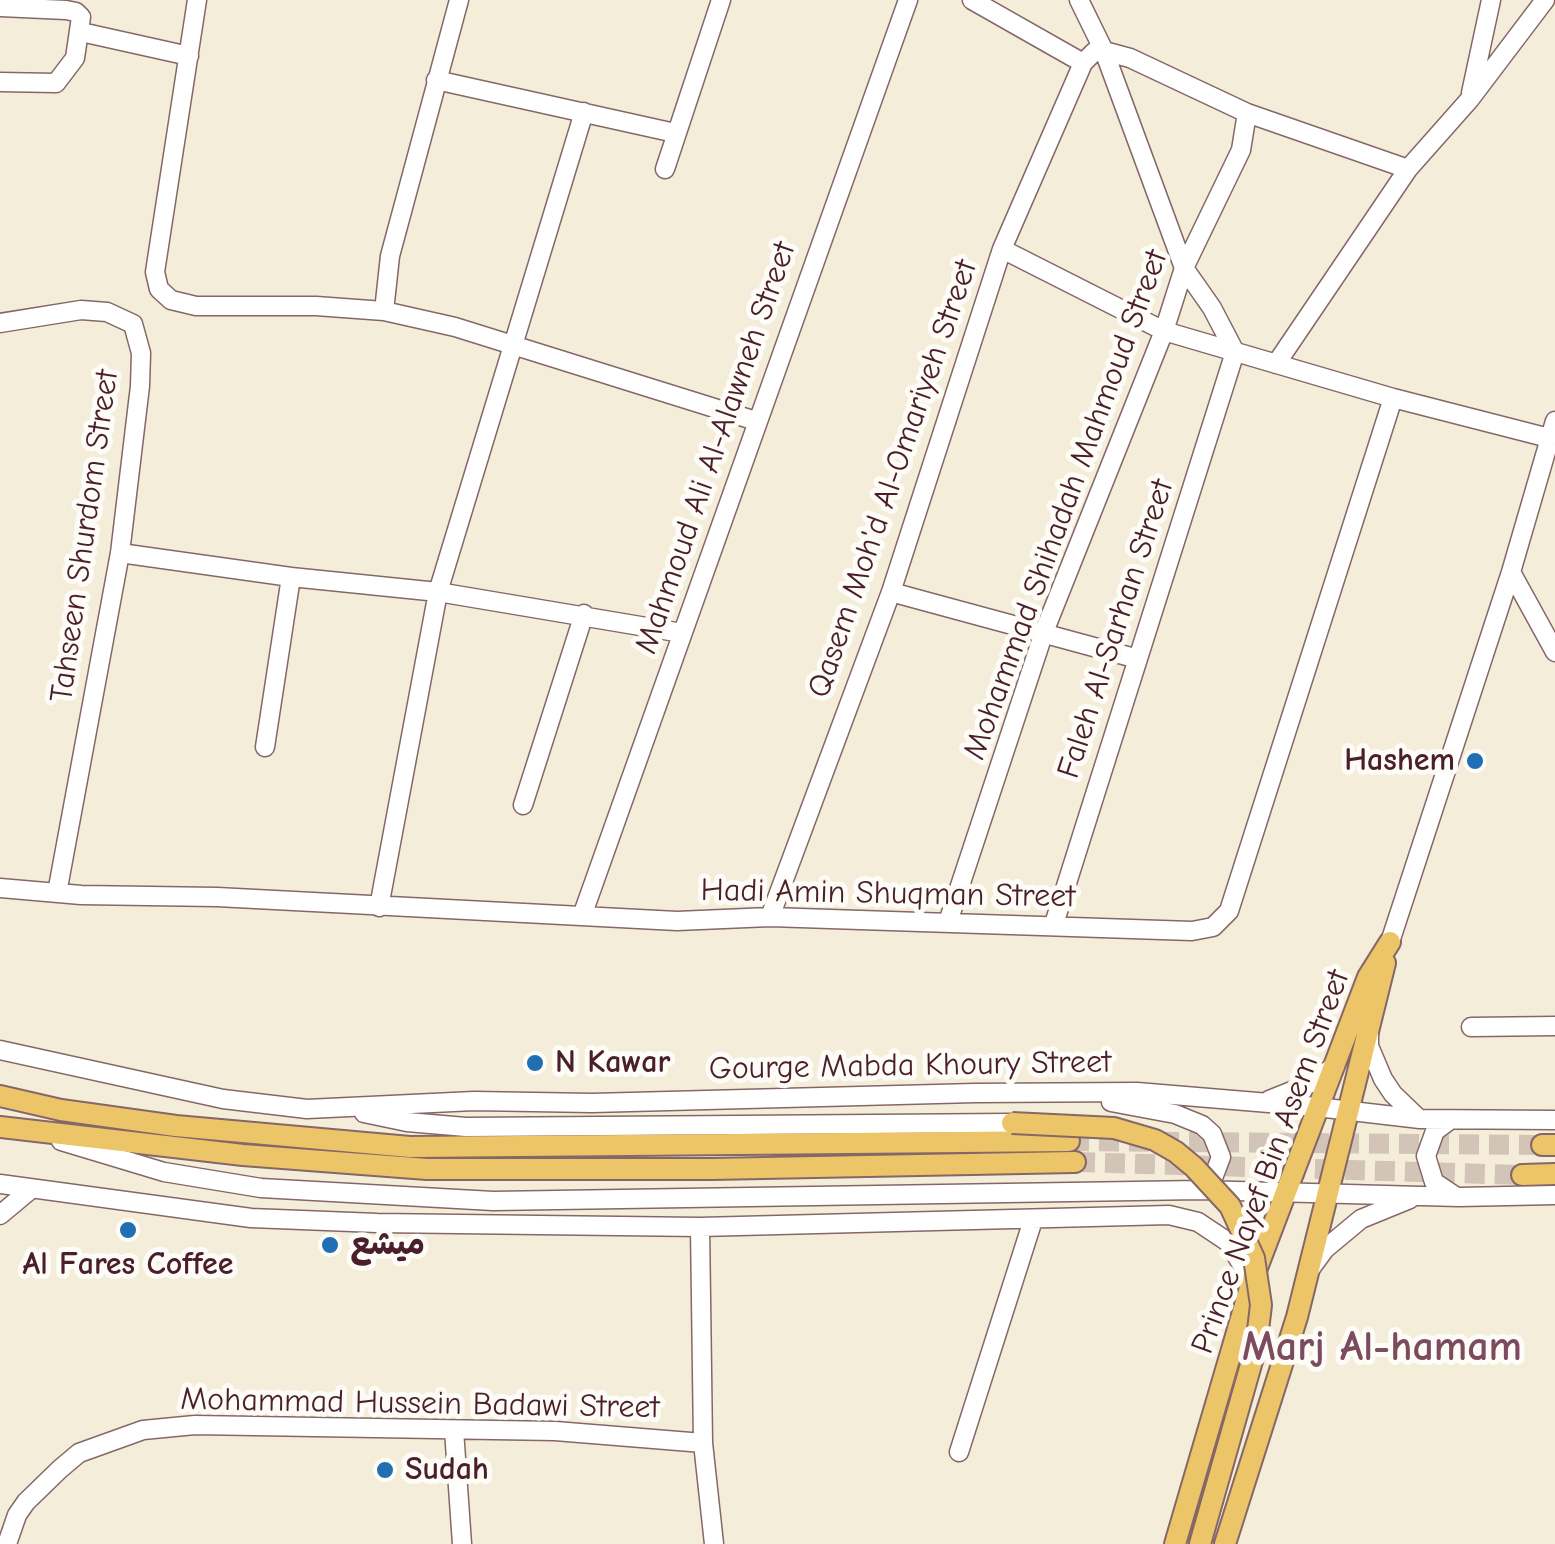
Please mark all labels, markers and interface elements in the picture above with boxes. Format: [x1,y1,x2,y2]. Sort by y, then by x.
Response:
street label: Mahmoud Ali Al-Alawneh Street [627,237,805,659]
street label: Mohammad Shihadah Mahmoud Street [956,245,1176,765]
street label: Qasem Moh'd Al-Omariyeh Street [800,255,986,703]
street label: Tahseen Shurdom Street [43,367,127,705]
street label: Faleh Al-Sarhan Street [1050,475,1182,783]
place label: Hashem [1344,742,1455,780]
marker: Hashem [1464,750,1486,772]
street label: Hadi Amin Shuqman Street [700,872,1076,916]
street label: Prince Nayef Bin Asem Street [1184,965,1358,1359]
street label: Gourge Mabda Khoury Street [708,1043,1112,1089]
place label: N Kawar [555,1044,671,1082]
marker: N Kawar [524,1052,546,1074]
marker: Al Fares Coffee [117,1219,139,1241]
place label: ميشع [350,1226,425,1264]
marker: ميشع [319,1234,341,1256]
place label: Al Fares Coffee [22,1246,234,1284]
district label: Marj Al-hamam [1242,1323,1522,1373]
street label: Mohammad Hussein Badawi Street [180,1381,660,1427]
place label: Sudah [405,1451,489,1489]
marker: Sudah [374,1459,396,1481]

